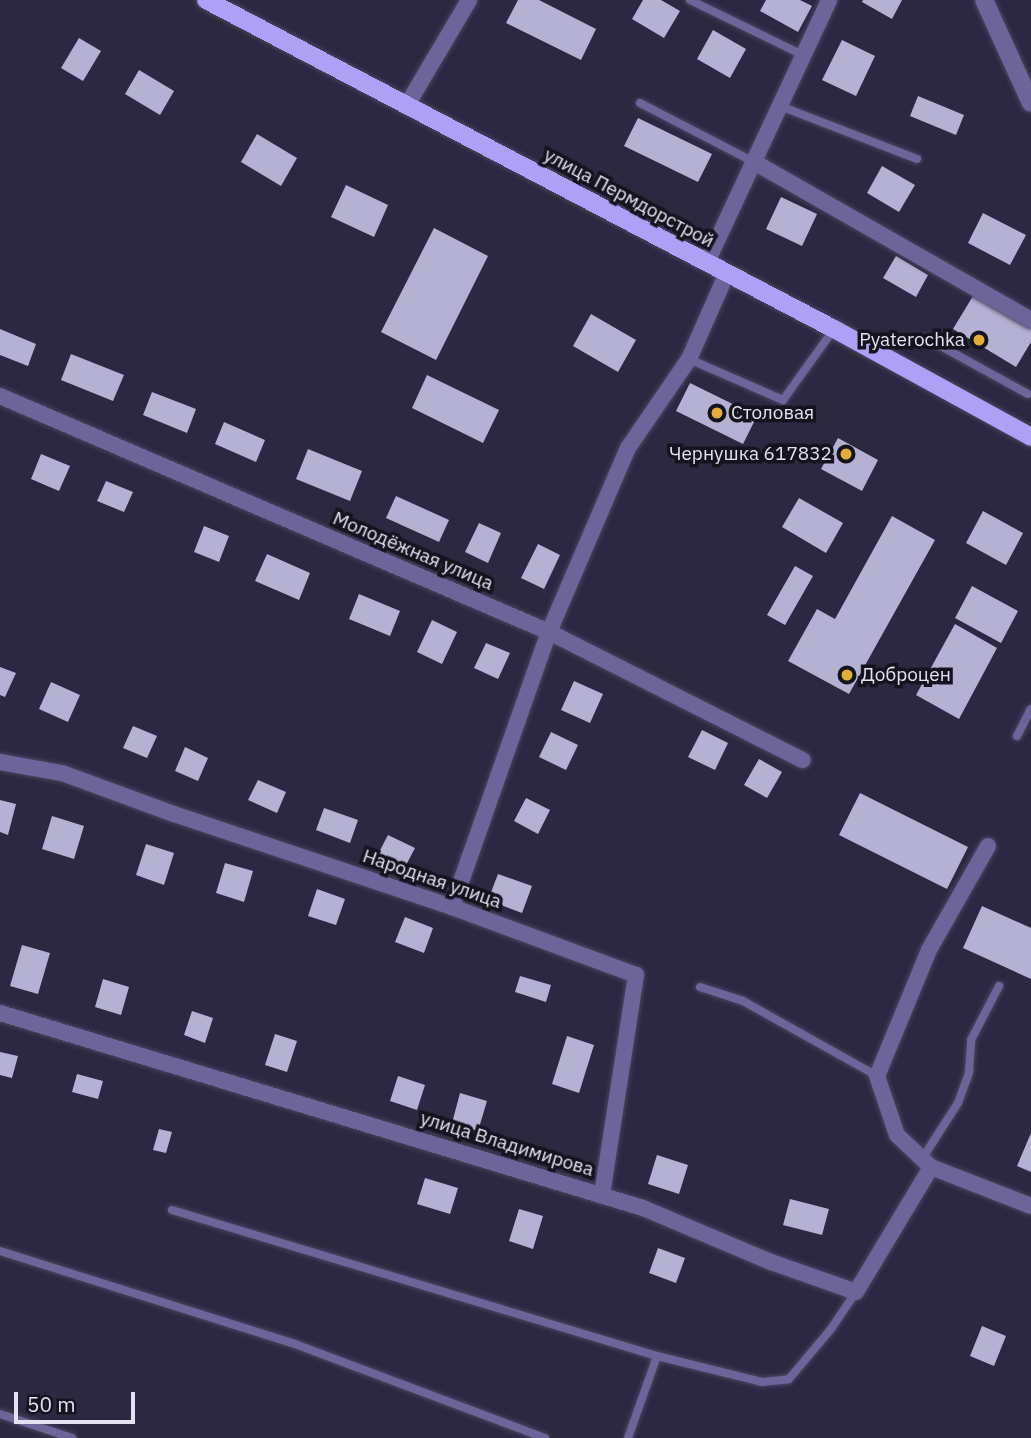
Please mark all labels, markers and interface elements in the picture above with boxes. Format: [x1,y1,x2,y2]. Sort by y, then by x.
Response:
street label: улица Пермдорстрой [540,143,718,253]
place label: Pyaterochka [859,329,965,351]
marker: Pyaterochka [971,332,987,348]
place label: Столовая [731,402,814,424]
marker: Столовая [709,405,725,421]
place label: Чернушка 617832 [669,443,832,465]
marker: Чернушка 617832 [838,446,854,462]
street label: Молодёжная улица [329,507,497,595]
place label: Доброцен [861,664,951,686]
marker: Доброцен [839,667,855,683]
street label: Народная улица [360,845,504,913]
street label: улица Владимирова [418,1107,596,1181]
scale bar [18,1378,138,1422]
text: 50 m [27,1390,76,1418]

